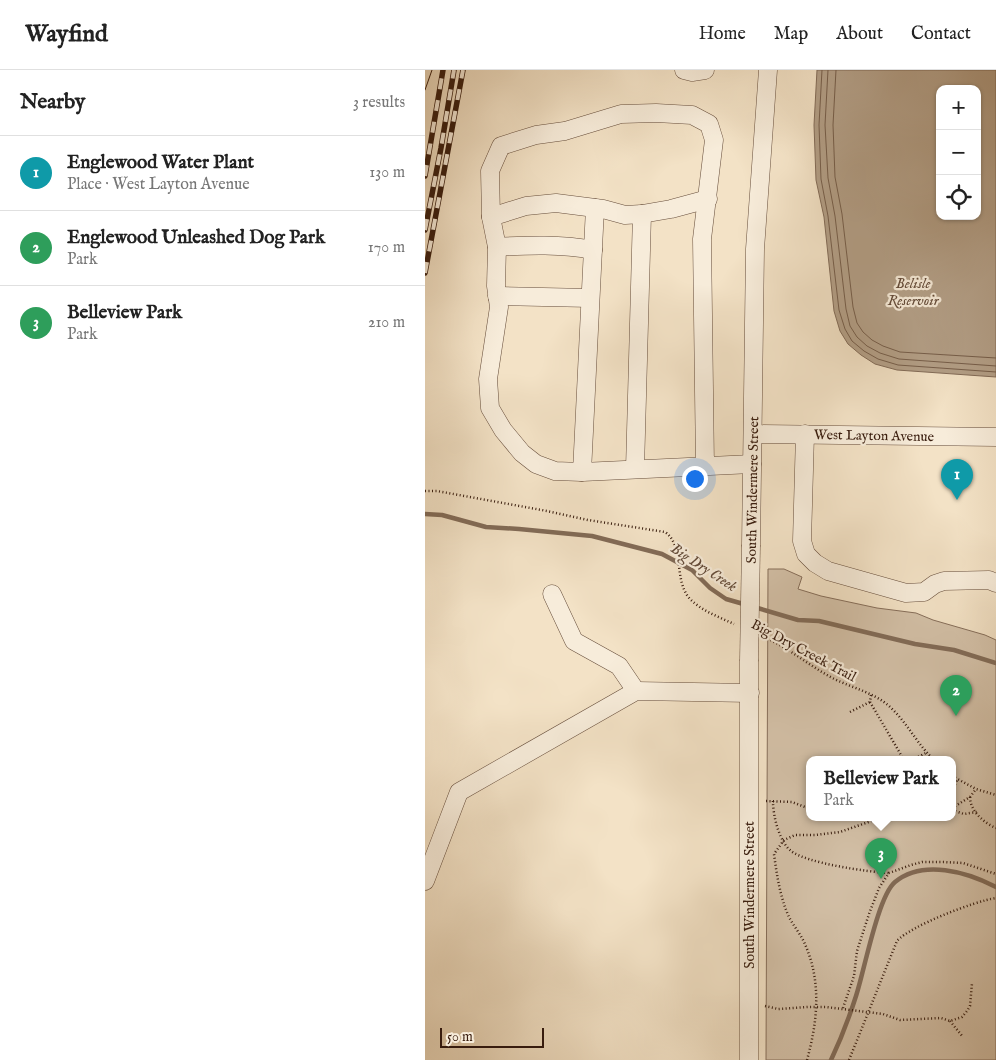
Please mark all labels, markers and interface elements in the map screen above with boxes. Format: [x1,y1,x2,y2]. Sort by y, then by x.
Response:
text: Wayfind [25,19,108,50]
text: Home [699,23,746,46]
text: Map [774,23,808,46]
text: About [836,23,883,46]
text: Contact [911,23,971,46]
map controls [936,85,981,220]
button: + [936,85,981,130]
text: Nearby [20,89,85,116]
text: 3 results [353,93,405,113]
button: − [936,130,981,175]
text: Englewood Water Plant [67,151,254,175]
text: 1 [33,163,39,183]
text: 130 m [369,163,405,183]
text: Place · West Layton Avenue [67,175,250,195]
button: locate [936,175,981,220]
text: Englewood Unleashed Dog Park [67,226,325,250]
text: 2 [32,238,40,258]
text: 170 m [368,238,405,258]
text: Park [67,250,97,270]
water label: Belisle Reservoir [887,274,939,310]
text: Belleview Park [67,301,182,325]
text: 3 [33,313,39,333]
text: 210 m [368,313,405,333]
text: Park [67,325,97,345]
street label: South Windermere Street [743,416,763,564]
street label: West Layton Avenue [814,426,935,446]
pin: 1 [941,459,973,500]
your location [682,466,708,492]
water label: Big Dry Creek [666,539,740,597]
street label: Big Dry Creek Trail [748,616,859,686]
pin: 2 [940,675,972,716]
popup [806,756,956,821]
text: Belleview Park [823,767,939,791]
text: Park [823,791,854,811]
street label: South Windermere Street [741,821,759,969]
pin: 3 [865,838,897,879]
scale bar [440,1025,544,1048]
text: 50 m [447,1028,473,1046]

